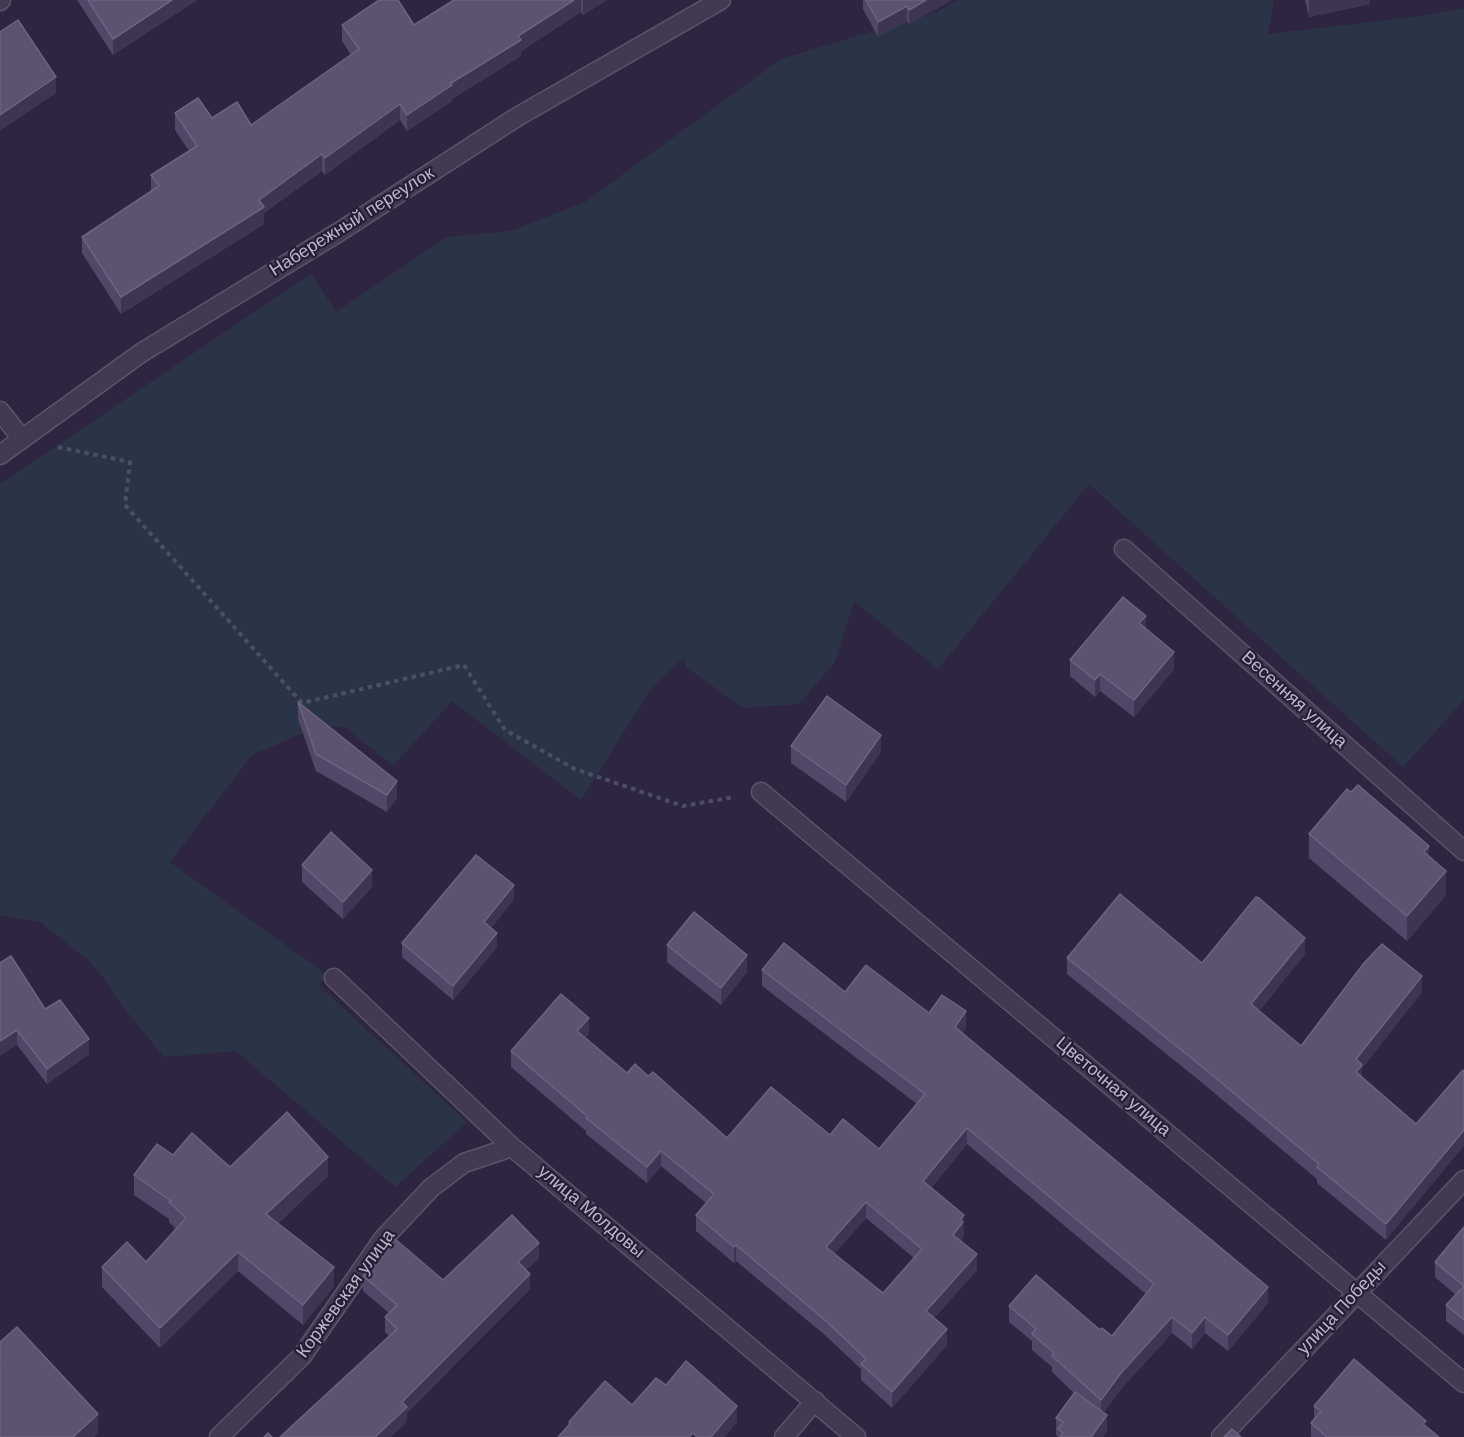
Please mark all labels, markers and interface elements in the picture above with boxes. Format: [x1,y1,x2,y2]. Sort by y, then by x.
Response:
street label: Набережный переулок [266,163,438,281]
street label: Весенняя улица [1237,647,1351,753]
street label: Цветочная улица [1051,1033,1175,1141]
street label: улица Молдовы [533,1161,649,1263]
street label: Коржевская улица [292,1226,400,1362]
street label: улица Победы [1293,1257,1391,1359]

